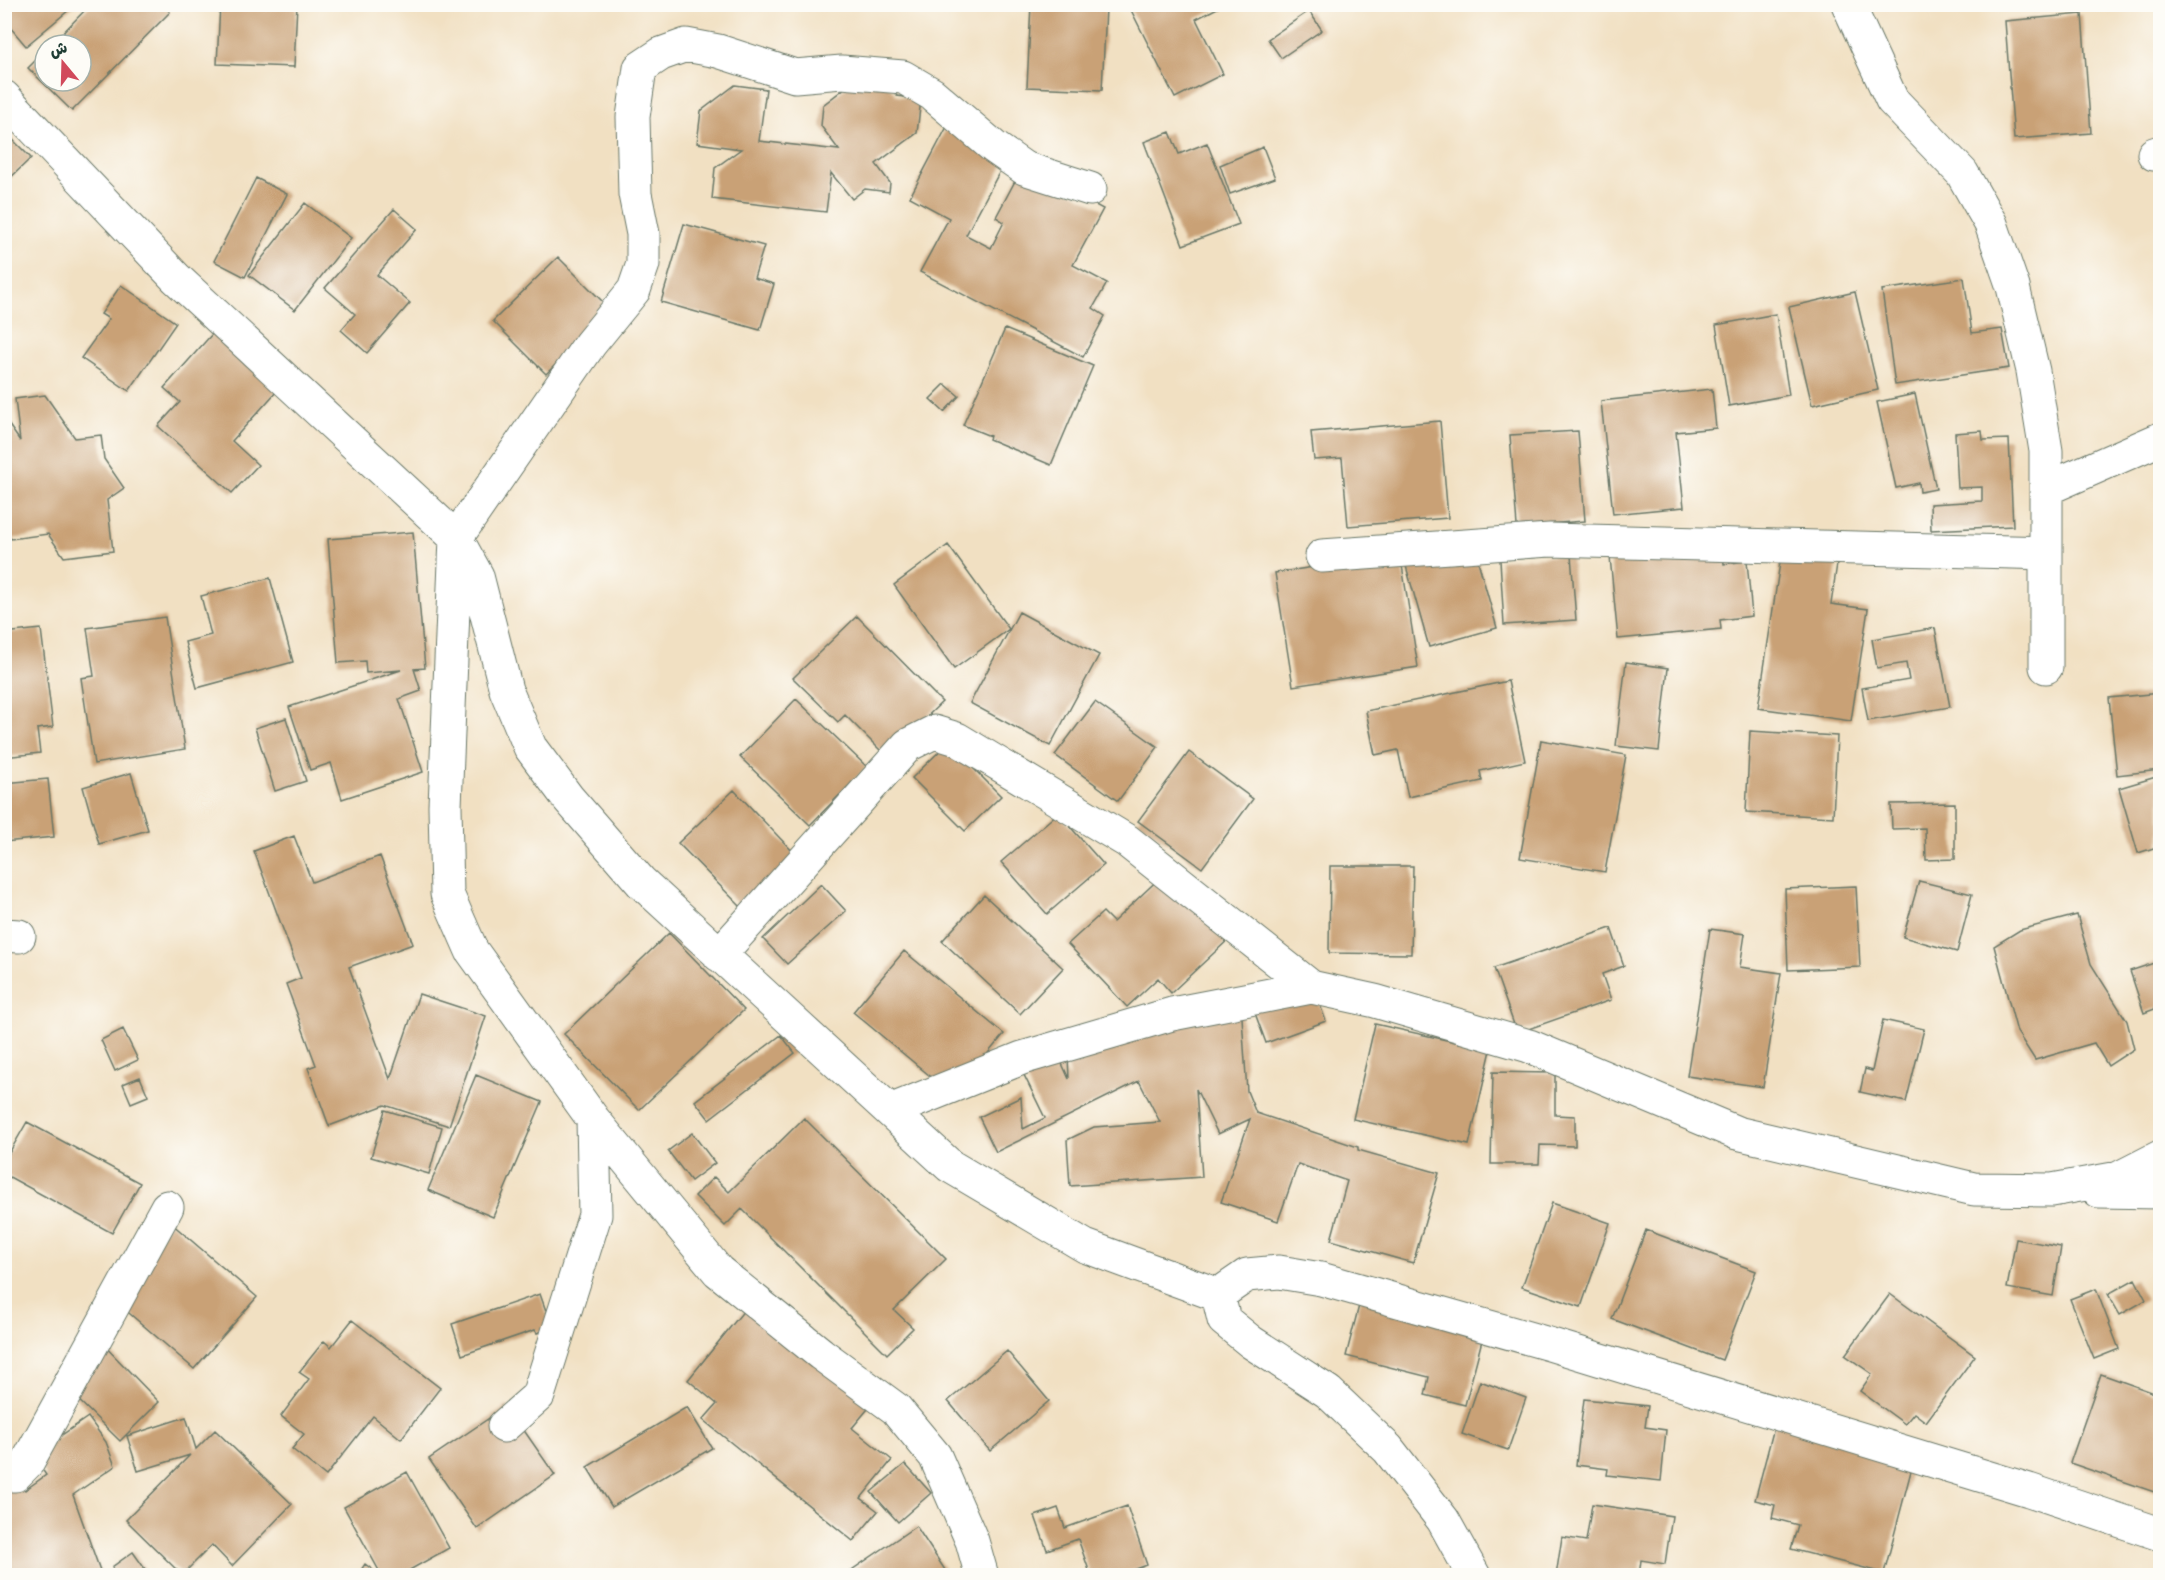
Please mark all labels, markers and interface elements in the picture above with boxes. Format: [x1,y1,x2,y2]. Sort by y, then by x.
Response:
north arrow [33,33,93,93]
text: ش [47,36,70,61]

